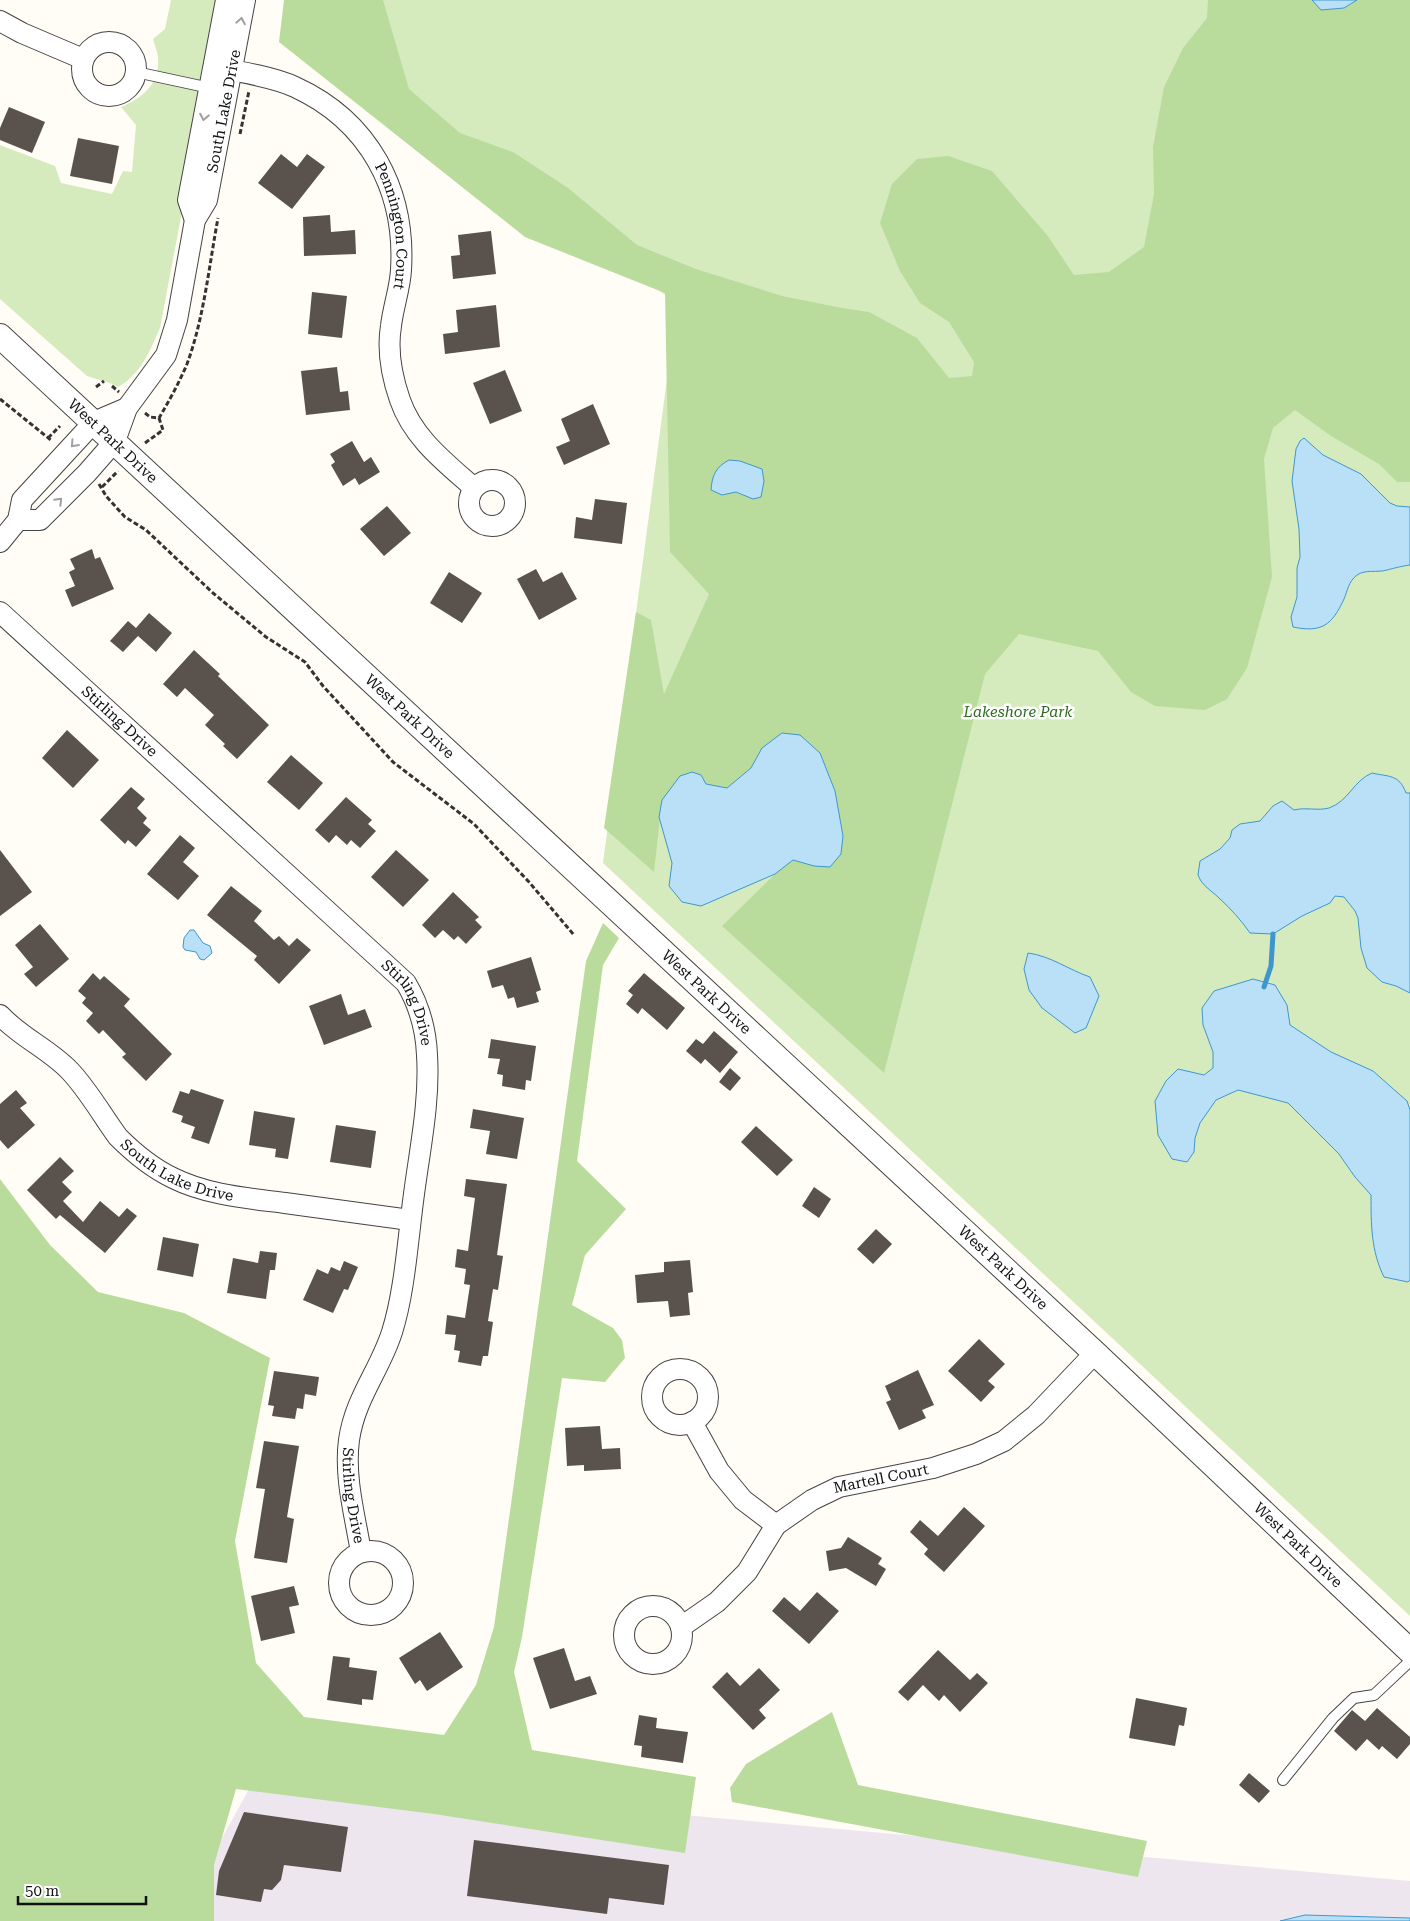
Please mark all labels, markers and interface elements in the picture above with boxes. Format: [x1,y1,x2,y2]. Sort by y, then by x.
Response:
one-way arrow [236,16,246,25]
street label: South Lake Drive [203,48,244,174]
one-way arrow [200,112,210,121]
street label: Pennington Court [371,159,410,291]
street label: West Park Drive [64,395,161,487]
one-way arrow [71,439,80,448]
one-way arrow [53,498,62,507]
street label: West Park Drive [361,671,458,762]
street label: Stirling Drive [78,682,161,760]
park label: Lakeshore Park [963,703,1073,721]
street label: West Park Drive [658,946,755,1038]
street label: Stirling Drive [378,956,435,1047]
street label: South Lake Drive [117,1135,235,1205]
street label: West Park Drive [955,1222,1052,1314]
street label: Stirling Drive [339,1447,368,1545]
street label: Martell Court [832,1460,930,1497]
street label: West Park Drive [1250,1499,1346,1591]
scale bar [18,1874,145,1906]
text: 50 m [25,1882,60,1900]

